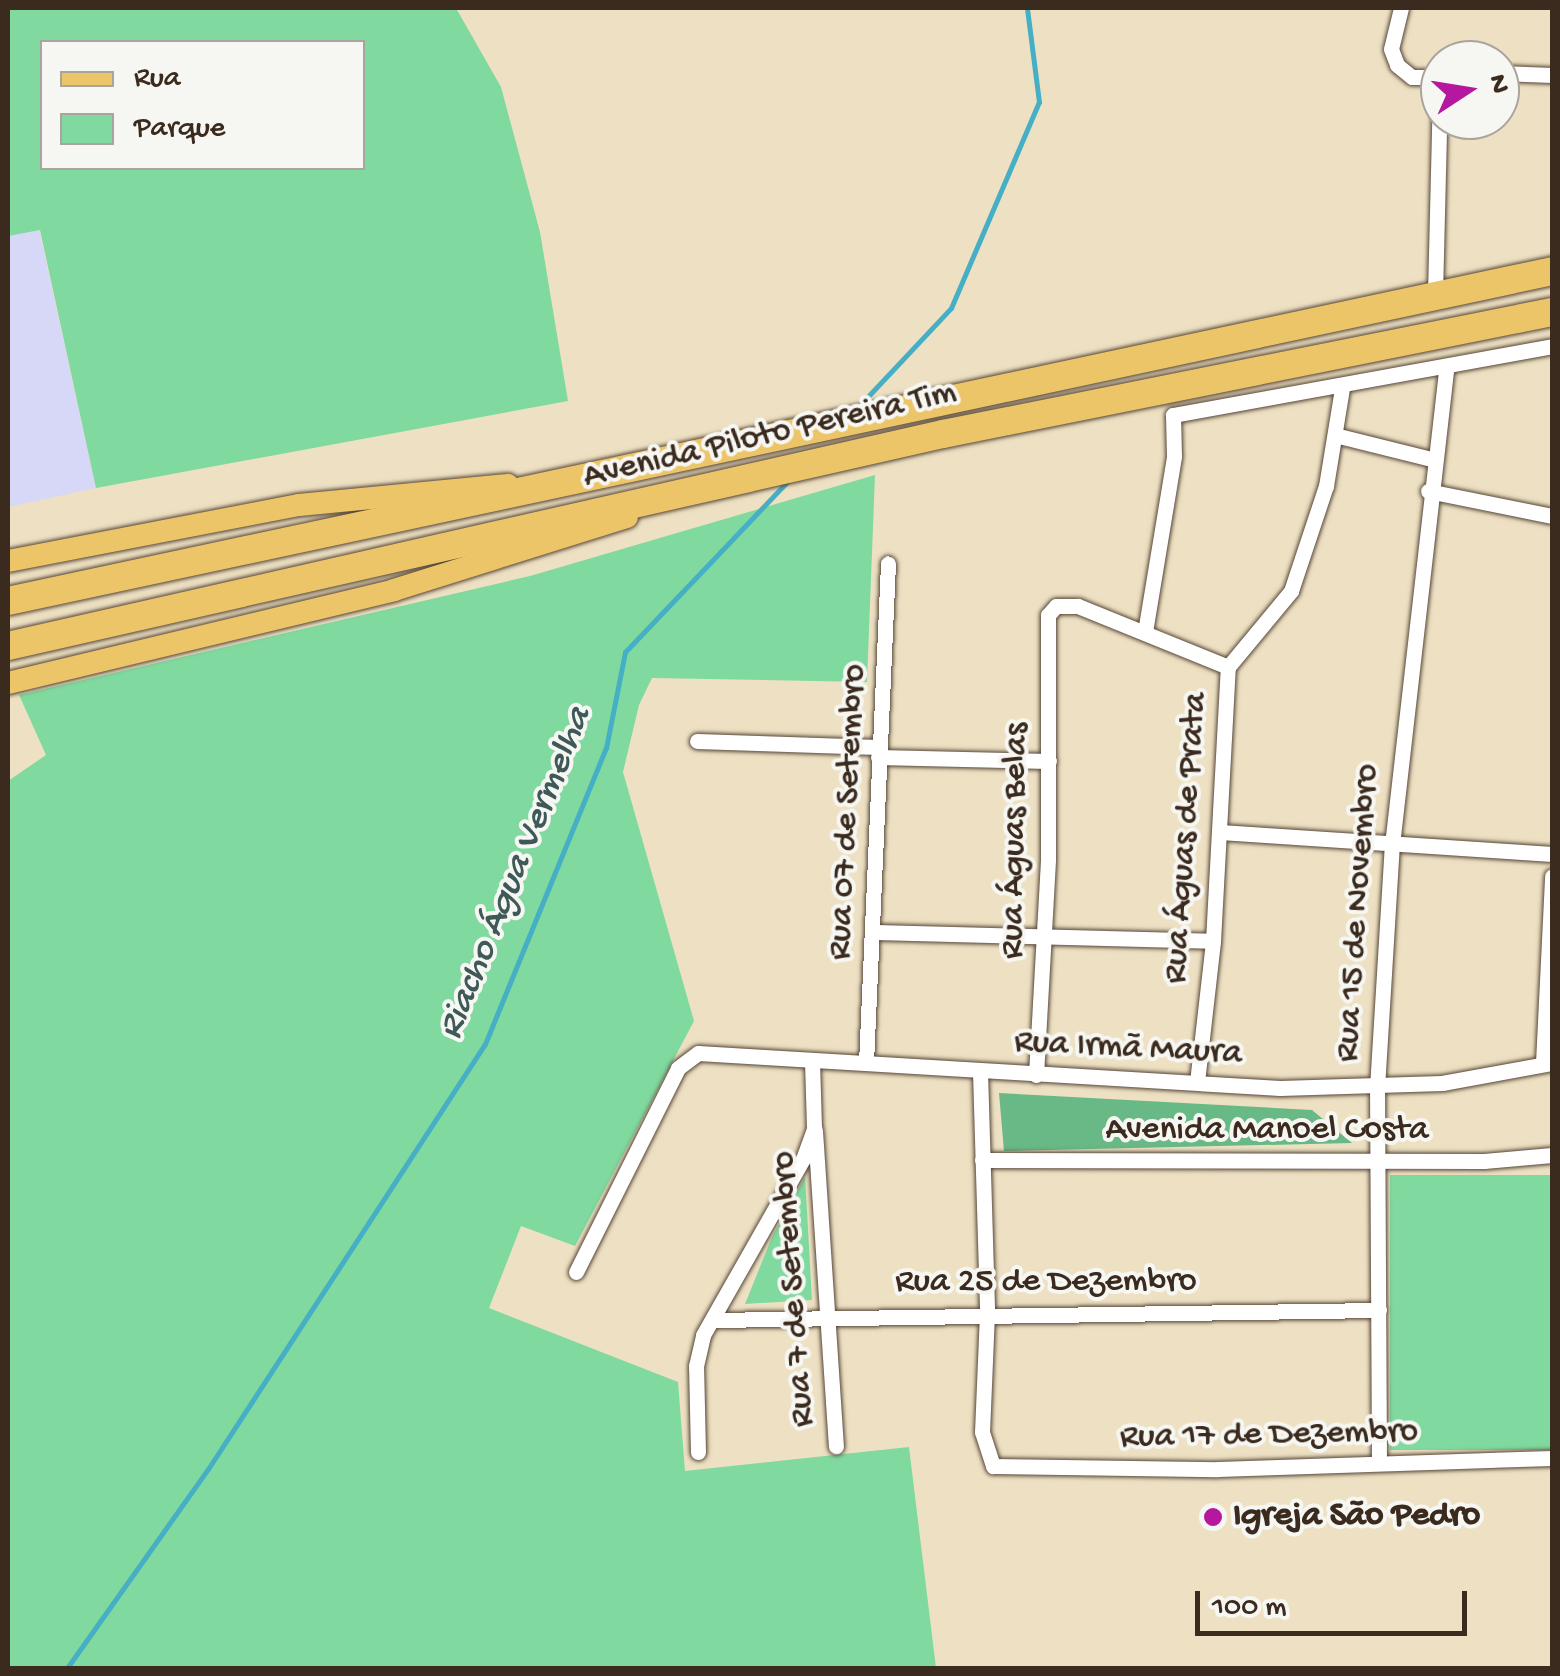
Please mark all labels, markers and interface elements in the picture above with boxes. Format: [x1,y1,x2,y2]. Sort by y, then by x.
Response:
legend [40,40,365,170]
north arrow [1420,40,1520,140]
text: Rua [134,62,180,97]
text: N [1480,72,1516,96]
text: Parque [134,112,225,147]
street label: Avenida Piloto Pereira Tim [579,373,961,499]
street label: Rua 07 de Setembro [820,663,878,961]
street label: Rua Águas de Prata [1156,691,1218,985]
water label: Riacho Água Vermelha [430,701,604,1047]
street label: Rua Águas Belas [993,723,1039,959]
street label: Rua 15 de Novembro [1328,763,1390,1063]
street label: Rua Irmã Maura [1013,1022,1243,1076]
street label: Avenida Manoel Costa [1106,1110,1428,1152]
street label: Rua 7 de Setembro [764,1150,826,1428]
street label: Rua 25 de Dezembro [895,1262,1197,1304]
street label: Rua 17 de Dezembro [1120,1412,1418,1460]
place label: Igreja São Pedro [1233,1496,1480,1538]
marker: Igreja São Pedro [1202,1506,1224,1528]
scale bar [1200,1571,1472,1633]
text: 100 m [1212,1591,1287,1626]

